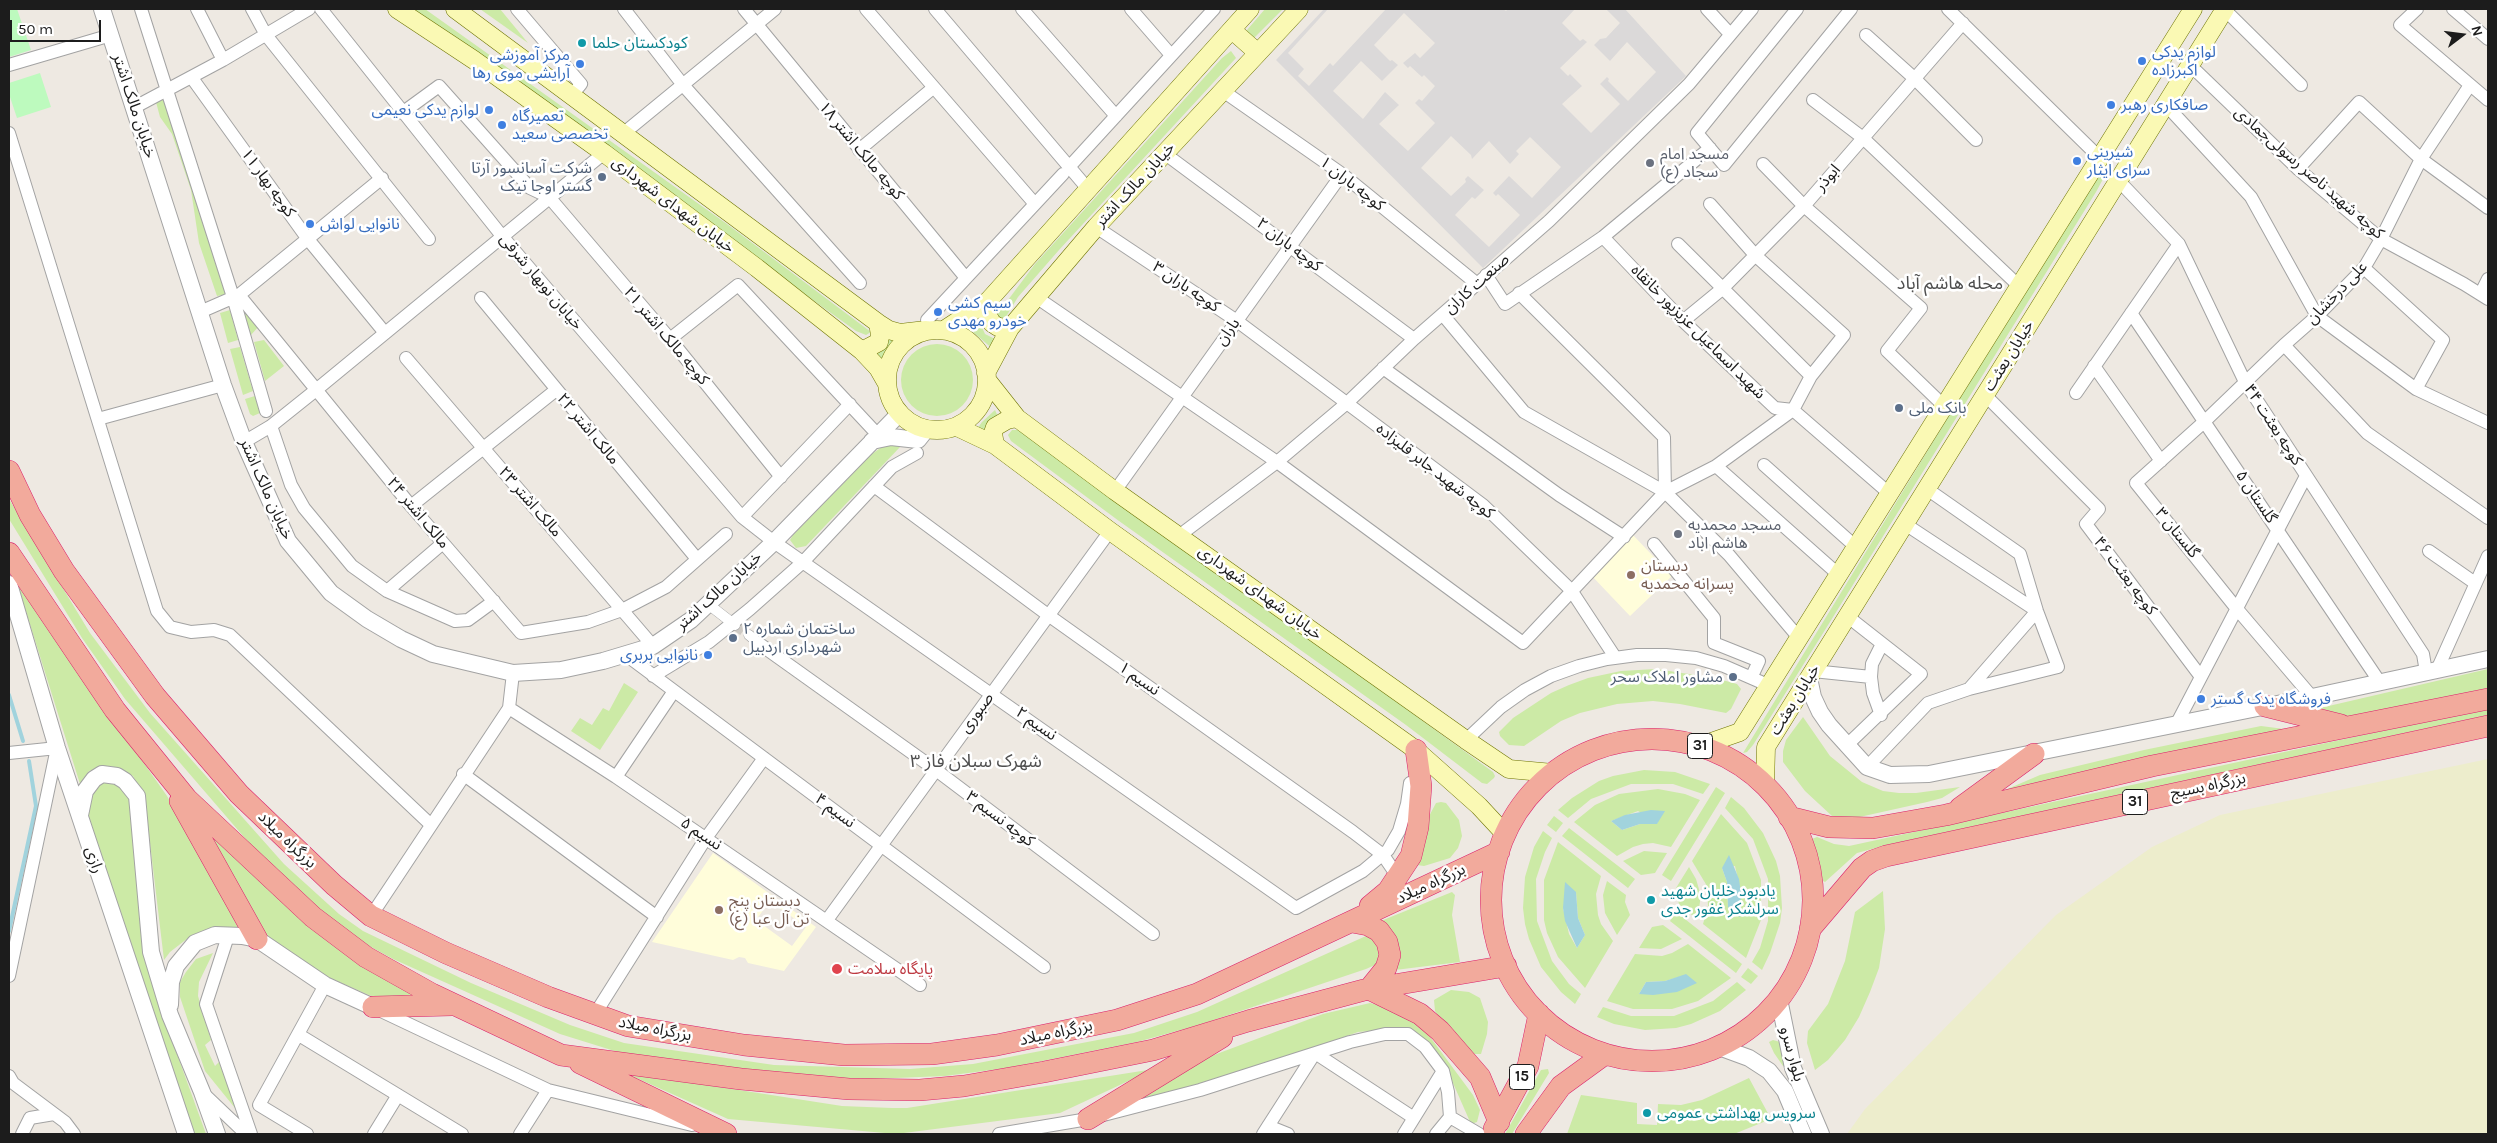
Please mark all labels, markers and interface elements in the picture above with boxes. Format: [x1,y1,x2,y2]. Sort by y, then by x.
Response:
scale bar [12,10,104,42]
north arrow [2437,10,2487,60]
text: 50 m [18,20,53,38]
text: N [2467,24,2486,38]
place label: کودکستان حلما [592,33,687,53]
marker: کودکستان حلما [576,37,588,49]
place label: لوازم یدکی اکبرزاده [2152,42,2216,80]
place label: مرکز آموزشی آرایشی موی رها [472,45,570,83]
street label: خیابان مالک اشتر [108,51,160,161]
marker: لوازم یدکی اکبرزاده [2136,55,2148,67]
marker: مرکز آموزشی آرایشی موی رها [574,58,586,70]
place label: صافکاری رهبر [2121,95,2208,115]
street label: کوچه مالک اشتر ۱۸ [814,98,908,204]
marker: صافکاری رهبر [2105,99,2117,111]
place label: لوازم یدکی نعیمی [372,100,479,120]
street label: کوچه شهید ناصر رسولی‌جمادی [2230,103,2388,243]
marker: لوازم یدکی نعیمی [483,104,495,116]
place label: تعمیرگاه تخصصی سعید [512,106,608,144]
marker: تعمیرگاه تخصصی سعید [496,119,508,131]
street label: خیابان مالک اشتر [1091,139,1179,231]
place label: شیرینی ‌سرای ایثار [2087,142,2150,180]
place label: مسجد امام سجاد (ع) [1660,144,1729,182]
street label: کوچه بهار ۱۱ [237,145,299,221]
street label: خیابان شهدای شهرداری [608,153,738,257]
street label: کوچه باران ۱ [1316,153,1388,215]
marker: شیرینی ‌سرای ایثار [2071,155,2083,167]
marker: مسجد امام سجاد (ع) [1644,157,1656,169]
place label: شرکت آسانسور آرتا گستر اوجا تیک [471,158,592,196]
street label: ابوذر [1811,161,1845,195]
marker: شرکت آسانسور آرتا گستر اوجا تیک [596,171,608,183]
place label: نانوایی لواش [320,214,400,234]
street label: کوچه باران ۲ [1252,214,1326,276]
marker: نانوایی لواش [304,218,316,230]
street label: خیابان نوبهار شرقی [495,230,587,334]
street label: صنعت کاران [1440,250,1514,318]
street label: کوچه باران ۳ [1149,257,1223,317]
street label: علی درخشان [2302,258,2372,328]
street label: شهید اسماعیل عزیزپور خانقاه [1627,261,1769,403]
district label: محله هاشم آباد [1897,273,2003,295]
street label: کوچه مالک اشتر ۲۱ [619,283,713,389]
place label: سیم کشی خودرو مهدی [948,293,1027,331]
marker: سیم کشی خودرو مهدی [932,306,944,318]
street label: باران [1212,315,1244,349]
street label: خیابان بعثت [1980,317,2038,395]
street label: کوچه بعثت ۴۴ [2240,381,2306,469]
street label: مالک اشتر ۲۲ [553,389,623,469]
place label: بانک ملی [1909,398,1967,418]
marker: بانک ملی [1893,402,1905,414]
street label: کوچه شهید جابر قلیزاده [1372,419,1498,523]
street label: خیابان مالک اشتر [235,435,297,543]
street label: مالک اشتر ۲۳ [494,463,566,541]
street label: گلستان ۵ [2231,467,2281,527]
street label: مالک اشتر ۲۴ [383,473,453,553]
street label: گلستان ۳ [2151,504,2203,562]
place label: مسجد محمدیه هاشم اباد [1688,515,1781,553]
marker: مسجد محمدیه هاشم اباد [1672,528,1684,540]
street label: کوچه بعثت ۴۶ [2089,533,2161,619]
street label: خیابان شهدای شهرداری [1194,542,1326,644]
street label: خیابان مالک اشتر [672,547,766,635]
place label: دبستان پسرانه محمدیه [1641,556,1734,594]
marker: دبستان پسرانه محمدیه [1625,569,1637,581]
place label: ساختمان شماره ۲ شهرداری اردبیل [743,619,855,657]
marker: ساختمان شماره ۲ شهرداری اردبیل [727,632,739,644]
place label: نانوایی بربری [620,645,698,665]
marker: نانوایی بربری [702,649,714,661]
street label: نسیم ۱ [1115,658,1163,700]
street label: خیابان بعثت [1766,661,1824,739]
place label: مشاور املاک سحر [1611,667,1723,687]
marker: مشاور املاک سحر [1727,671,1739,683]
street label: صبوری [956,689,998,737]
place label: فروشگاه یدک گستر [2211,689,2331,709]
marker: فروشگاه یدک گستر [2195,693,2207,705]
street label: نسیم ۲ [1012,703,1060,745]
road number: 31 [1688,734,1712,758]
district label: شهرک سبلان فاز ۳ [910,751,1042,773]
street label: بزرگراه بسیج [2168,769,2248,803]
street label: کوچه نسیم ۳ [962,787,1038,851]
street label: نسیم ۴ [811,790,859,832]
road number: 31 [2122,790,2148,814]
street label: بزرگراه میلاد [254,807,320,873]
street label: نسیم ۵ [677,813,725,855]
street label: رازی [81,844,107,876]
street label: بزرگراه میلاد [1393,860,1469,908]
place label: یادبود خلبان شهید سرلشکر غفور جدی [1661,881,1779,919]
place label: دبستان پنج تن آل عبا (ع) [729,891,809,929]
marker: یادبود خلبان شهید سرلشکر غفور جدی [1645,894,1657,906]
marker: دبستان پنج تن آل عبا (ع) [713,904,725,916]
place label: پایگاه سلامت [848,959,933,979]
marker: پایگاه سلامت [830,962,844,976]
street label: بزرگراه میلاد [617,1013,693,1045]
street label: بزرگراه میلاد [1018,1016,1094,1050]
street label: بلوار سرو [1775,1024,1809,1084]
road number: 15 [1510,1064,1534,1090]
place label: سرویس بهداشتی عمومی [1657,1103,1816,1123]
marker: سرویس بهداشتی عمومی [1641,1107,1653,1119]

